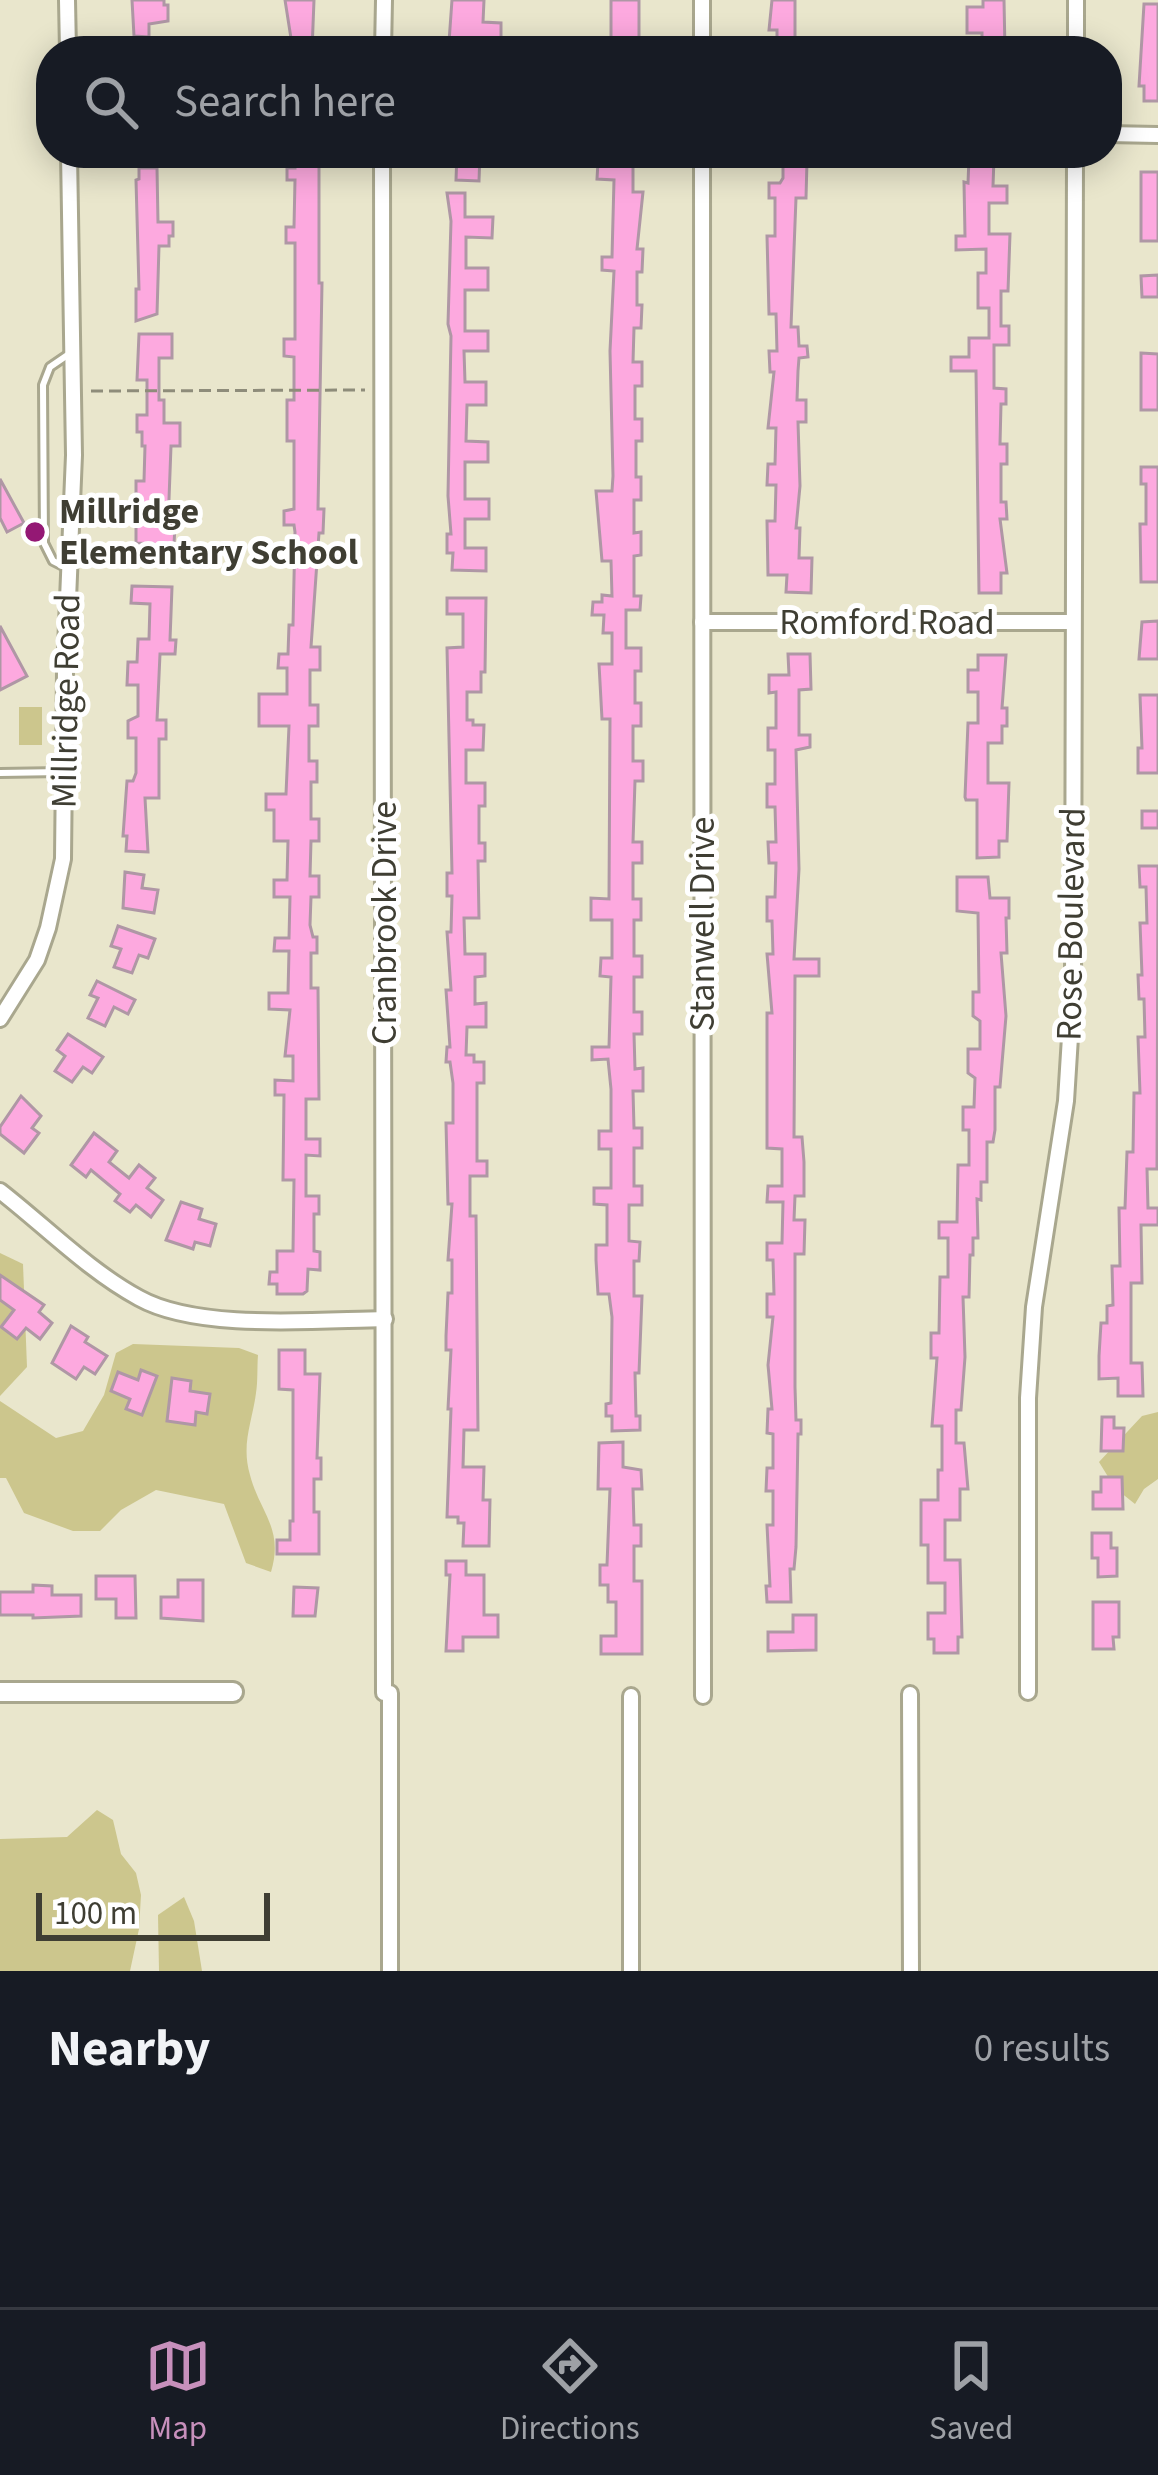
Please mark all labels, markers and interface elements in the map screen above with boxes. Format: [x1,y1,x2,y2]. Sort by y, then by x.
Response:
search box [36,36,1122,168]
icon: search [78,69,144,135]
text: Search here [174,70,396,134]
place label: Millridge Elementary School [59,486,358,578]
marker: Millridge Elementary School [22,519,48,545]
street label: Millridge Road [39,593,93,809]
street label: Romford Road [779,597,995,648]
street label: Cranbrook Drive [359,801,410,1045]
street label: Rose Boulevard [1043,807,1099,1041]
street label: Stanwell Drive [677,817,728,1031]
scale bar [36,1887,270,1940]
text: 100 m [54,1890,137,1937]
text: Nearby [48,2013,210,2085]
text: 0 results [974,2021,1110,2077]
tab: Map [145,2333,211,2452]
tab: Directions [500,2333,640,2452]
tab: Saved [929,2333,1013,2452]

